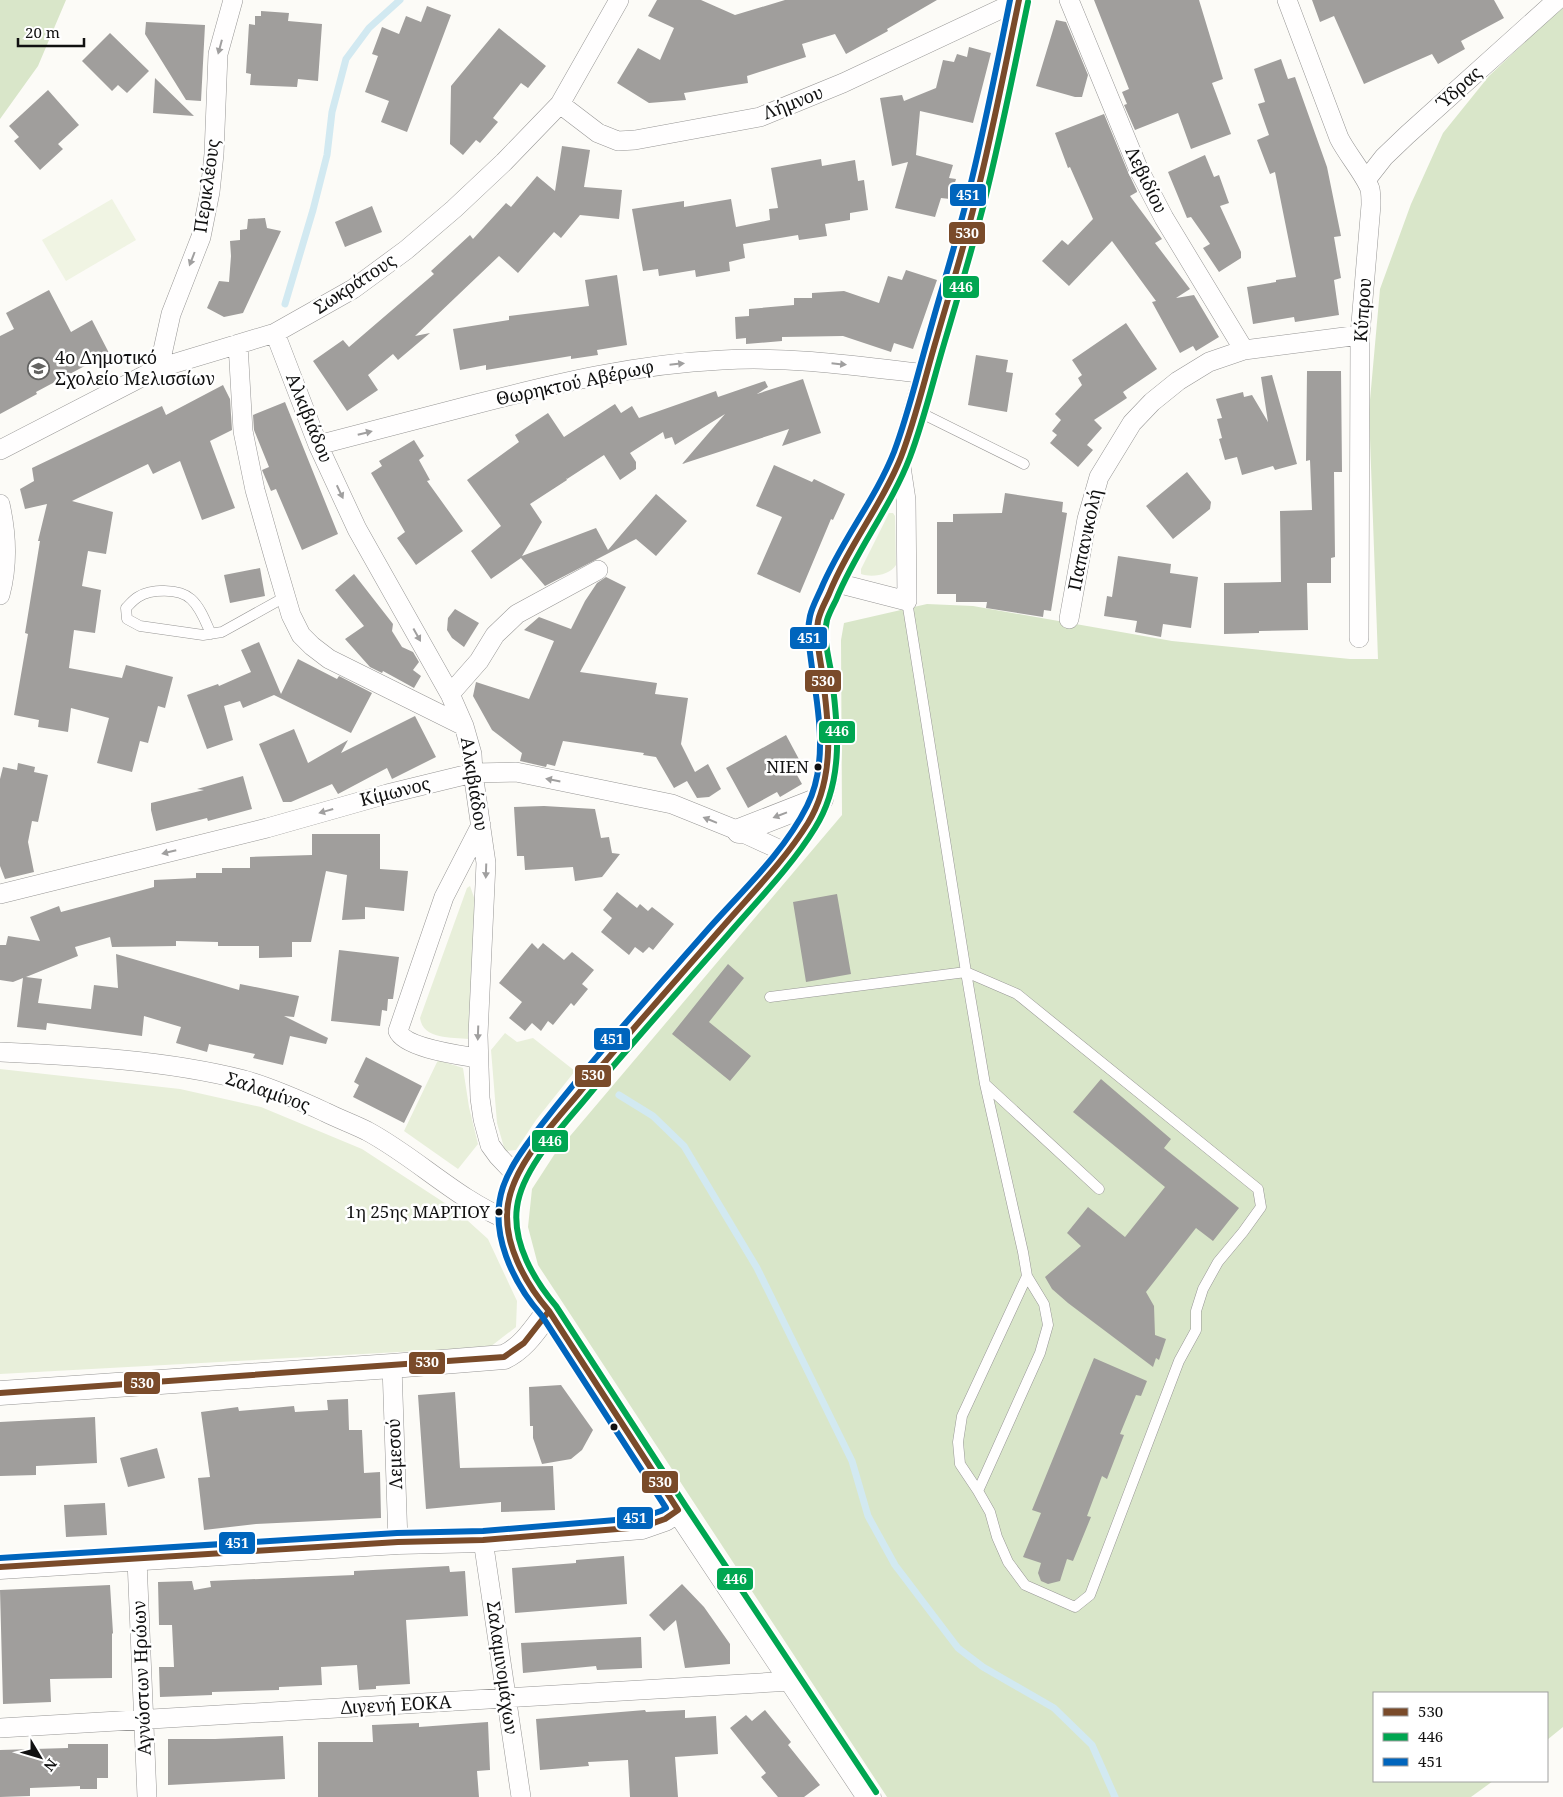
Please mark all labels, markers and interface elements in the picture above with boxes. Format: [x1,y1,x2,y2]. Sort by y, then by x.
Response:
scale bar [18,15,84,47]
text: 20 m [25,22,60,42]
one-way arrow [216,40,224,55]
street label: Ύδρας [1430,60,1486,115]
street label: Λήμνου [759,80,826,125]
street label: Περικλέους [188,137,225,234]
street label: Λεβιδίου [1120,142,1173,217]
line badge: 451 [949,183,987,207]
text: 451 [956,185,980,204]
line badge: 530 [948,221,986,245]
text: 530 [955,223,979,242]
street label: Σωκράτους [309,248,400,319]
one-way arrow [188,252,196,266]
line badge: 446 [942,275,980,299]
text: 446 [949,277,973,296]
street label: Κύπρου [1348,277,1376,343]
place label: 4ο Δημοτικό Σχολείο Μελισσίων [55,345,215,390]
street label: Θωρηκτού Αβέρωφ [494,354,656,410]
school or university icon: 4ο Δημοτικό Σχολείο Μελισσίων [27,356,51,380]
one-way arrow [669,360,685,368]
one-way arrow [832,360,848,368]
street label: Αλκιβιάδου [281,369,339,466]
one-way arrow [358,428,373,436]
one-way arrow [336,485,344,499]
street label: Παπανικολή [1062,487,1106,593]
line badge: 451 [789,626,828,650]
one-way arrow [412,628,421,641]
text: 451 [797,628,821,647]
line badge: 530 [804,669,842,693]
text: 530 [811,671,835,690]
line badge: 446 [818,720,856,744]
text: 446 [825,721,849,740]
street label: Αλκιβιάδου [456,735,494,832]
place label: ΝΙΕΝ [766,755,809,778]
marker: ΝΙΕΝ [813,762,823,772]
street label: Κίμωνος [357,771,433,811]
one-way arrow [546,776,561,784]
one-way arrow [319,807,334,815]
one-way arrow [773,812,787,820]
one-way arrow [703,815,718,823]
one-way arrow [162,848,177,856]
one-way arrow [481,863,489,879]
one-way arrow [474,1025,482,1041]
line badge: 451 [593,1027,631,1051]
text: 451 [600,1029,624,1048]
line badge: 530 [574,1064,612,1088]
street label: Σαλαμίνος [223,1065,314,1117]
text: 530 [581,1065,605,1084]
line badge: 446 [531,1129,569,1153]
text: 446 [538,1131,562,1150]
place label: 1η 25ης ΜΑΡΤΙΟΥ [346,1200,490,1223]
marker: 1η 25ης ΜΑΡΤΙΟΥ [494,1207,504,1217]
line badge: 530 [408,1351,446,1375]
text: 530 [415,1352,439,1371]
line badge: 530 [123,1371,161,1395]
text: 530 [130,1373,154,1392]
street label: Λεμεσού [381,1418,407,1490]
unlabelled marker [609,1422,619,1432]
line badge: 530 [641,1470,679,1494]
text: 530 [648,1472,672,1491]
line badge: 451 [616,1506,654,1530]
text: 451 [623,1508,647,1527]
line badge: 451 [218,1531,256,1555]
text: 451 [225,1533,249,1552]
line badge: 446 [716,1567,754,1591]
text: 446 [723,1569,747,1588]
street label: Αγνώστων Ηρώων [126,1600,156,1756]
street label: Σαλαμινομάχων [482,1600,524,1736]
street label: Διγενή ΕΟΚΑ [340,1689,452,1719]
legend [1373,1692,1548,1782]
text: 530 [1418,1701,1443,1721]
text: 446 [1418,1726,1443,1746]
north arrow [15,1732,65,1782]
text: 451 [1418,1751,1443,1771]
text: N [40,1755,62,1776]

